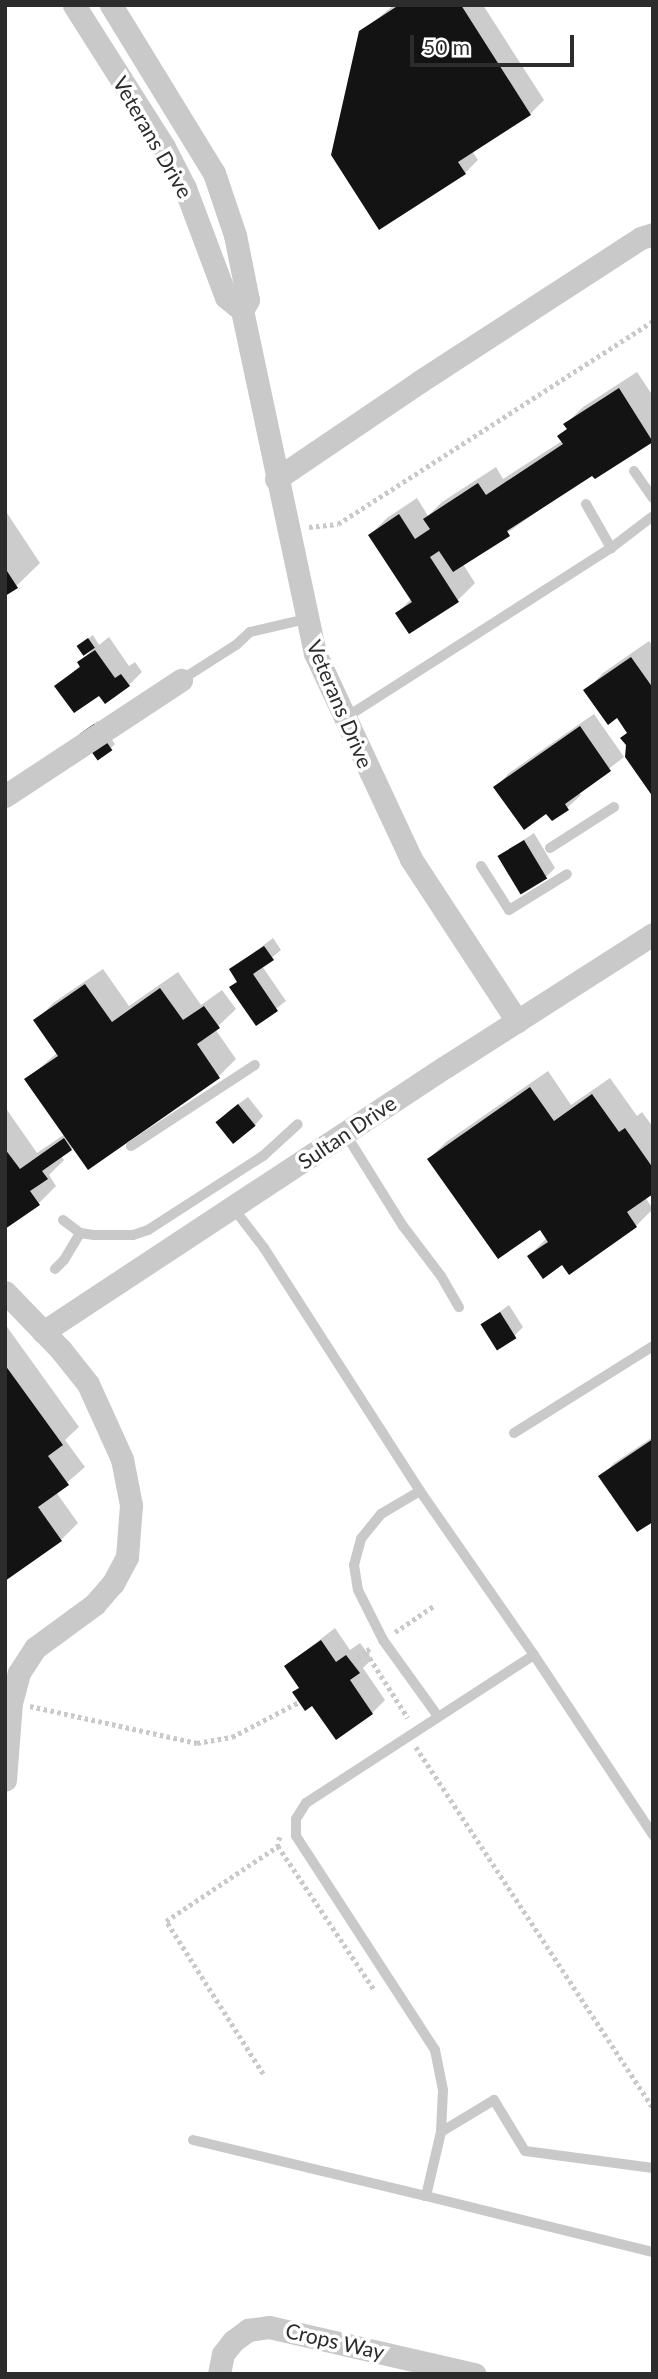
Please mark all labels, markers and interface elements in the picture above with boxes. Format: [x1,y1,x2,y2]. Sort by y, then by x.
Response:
scale bar [413,21,578,65]
text: 50 m [423,34,470,59]
street label: Veterans Drive [108,72,198,202]
street label: Veterans Drive [302,636,378,772]
street label: Sultan Drive [293,1090,401,1174]
street label: Crops Way [283,2317,387,2365]

